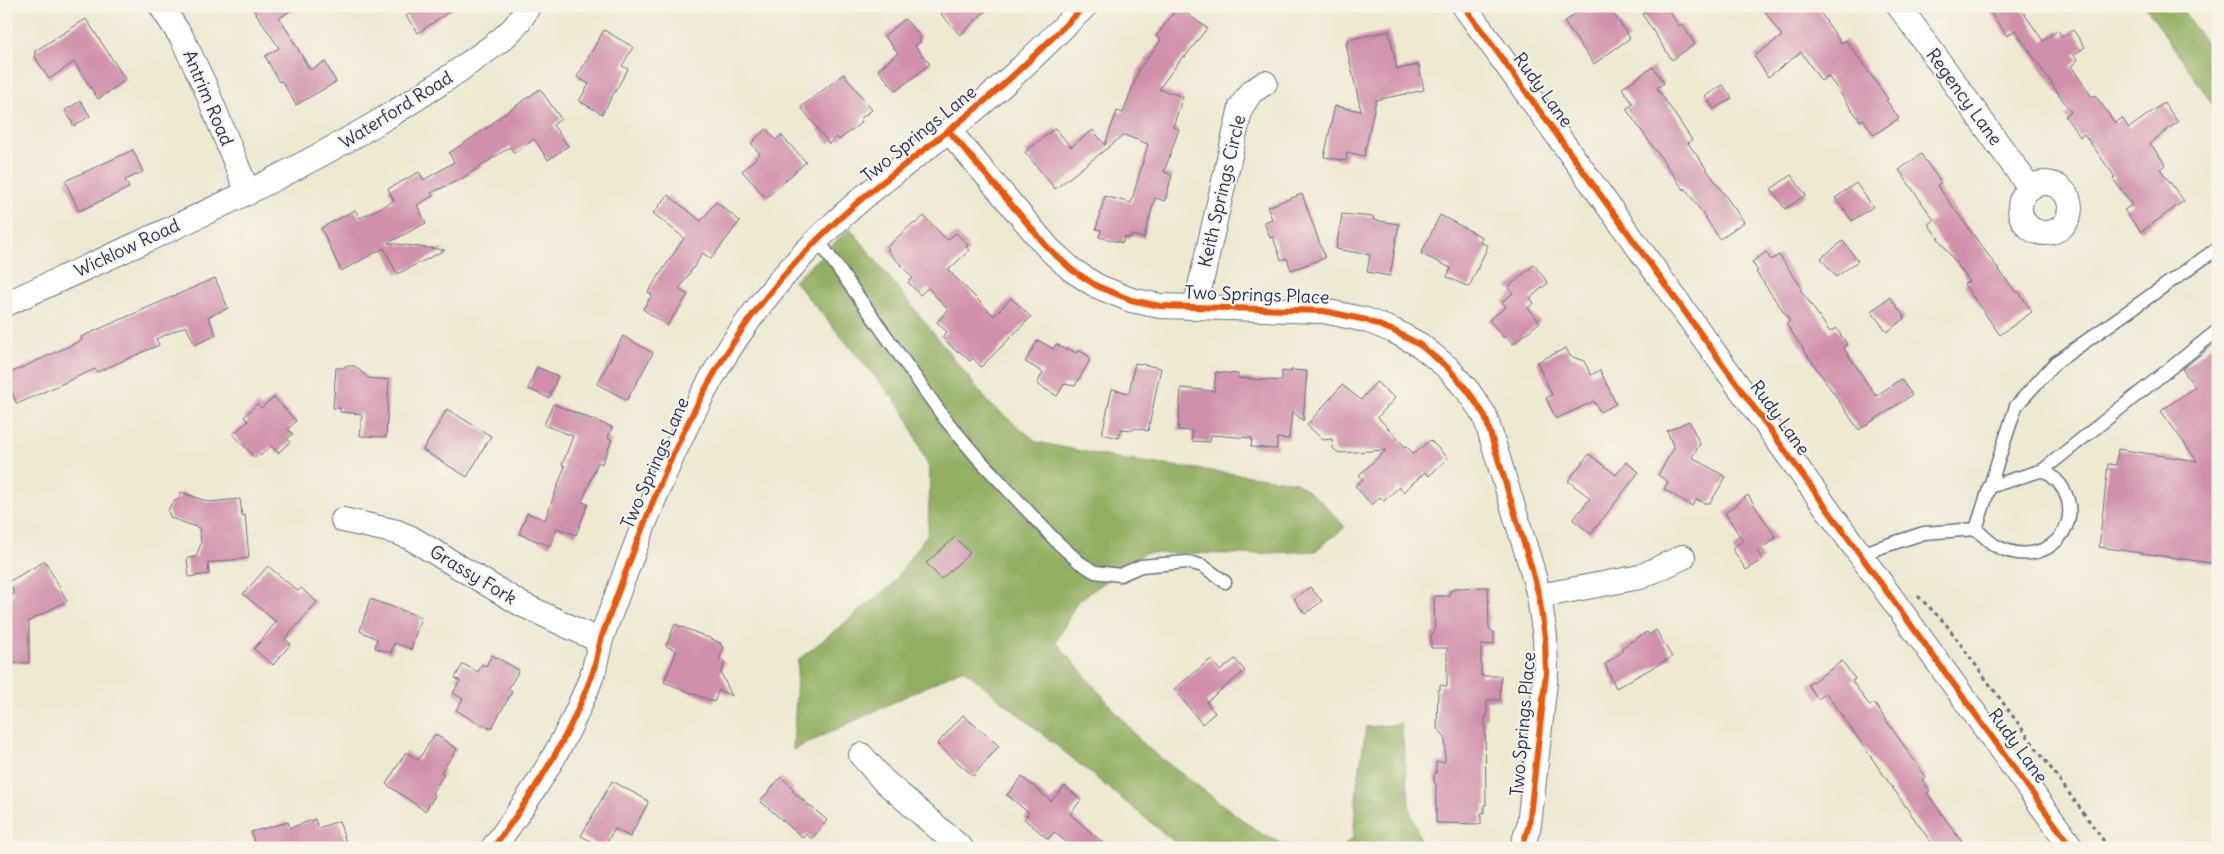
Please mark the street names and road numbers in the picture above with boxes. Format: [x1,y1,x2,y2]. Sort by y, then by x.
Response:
street label: Regency Lane [1921,44,2007,150]
street label: Antrim Road [178,47,239,149]
street label: Rudy Lane [1509,48,1578,132]
street label: Waterford Road [335,65,457,154]
street label: Two Springs Lane [856,80,981,187]
street label: Keith Springs Circle [1193,112,1250,269]
street label: Wicklow Road [70,213,183,282]
street label: Two Springs Place [1184,280,1330,309]
street label: Rudy Lane [1746,376,1815,460]
street label: Two Springs Lane [615,393,694,532]
street label: Grassy Fork [426,540,521,609]
street label: Two Springs Place [1505,651,1540,797]
street label: Rudy Lane [1984,704,2053,788]

